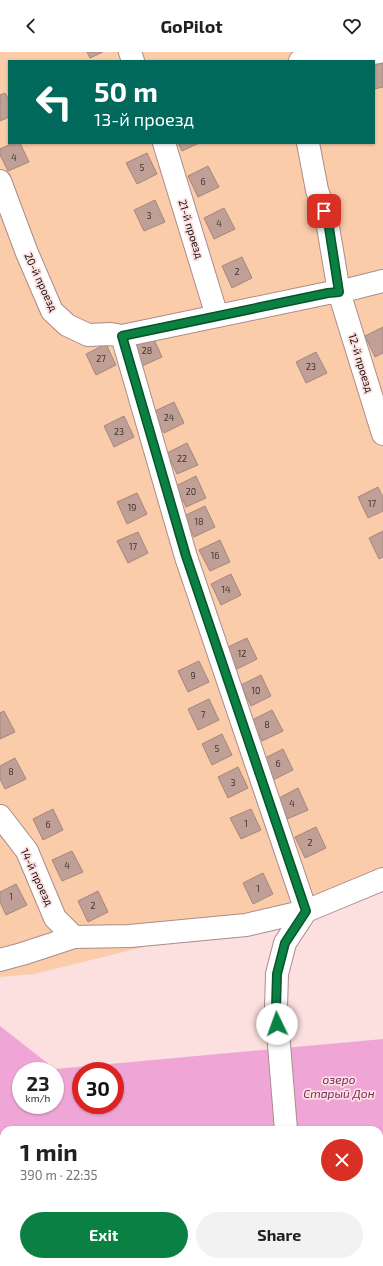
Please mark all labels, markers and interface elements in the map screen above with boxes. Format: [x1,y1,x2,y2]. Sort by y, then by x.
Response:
icon: back [20,15,42,37]
text: GoPilot [160,15,223,37]
icon: heart [341,15,363,37]
text: 50 m [94,74,158,108]
icon: left [28,76,80,128]
text: 13-й проезд [94,108,194,130]
house number: 4 [11,152,17,163]
house number: 5 [140,162,145,173]
house number: 6 [200,176,206,187]
pin [307,194,341,228]
street label: 21-й проезд [176,198,207,261]
icon: arrive [313,200,335,222]
house number: 3 [146,210,152,221]
house number: 4 [216,218,222,229]
street label: 20-й проезд [22,250,61,314]
house number: 2 [234,266,240,277]
street label: 12-й проезд [346,332,377,395]
house number: 28 [142,345,152,356]
house number: 27 [96,353,106,364]
house number: 23 [306,361,316,372]
house number: 24 [164,412,175,423]
house number: 23 [114,426,124,437]
house number: 22 [177,453,187,464]
house number: 20 [186,486,196,497]
house number: 17 [368,498,376,509]
house number: 19 [128,502,136,513]
house number: 18 [194,516,204,527]
house number: 17 [129,541,137,552]
house number: 16 [211,550,219,561]
house number: 14 [221,584,231,595]
house number: 12 [238,648,246,659]
house number: 9 [190,670,196,681]
house number: 10 [251,685,261,696]
house number: 7 [201,709,206,720]
house number: 8 [264,719,270,730]
house number: 5 [215,743,220,754]
house number: 6 [275,758,281,769]
house number: 8 [8,766,14,777]
house number: 3 [230,777,236,788]
house number: 4 [289,798,295,809]
house number: 1 [244,818,248,829]
house number: 6 [45,819,51,830]
house number: 2 [307,837,313,848]
street label: 14-й проезд [19,846,57,908]
house number: 4 [64,860,70,871]
house number: 1 [256,883,260,894]
house number: 1 [9,891,13,902]
house number: 2 [90,900,96,911]
position arrow [256,1003,298,1045]
speed limit sign: 30 [72,1062,124,1114]
text: 23 [27,1071,49,1095]
water label: озеро Старый Дон [303,1072,375,1100]
text: km/h [26,1092,50,1104]
text: 1 min [20,1137,78,1166]
button: close [321,1139,363,1181]
text: 390 m · 22:35 [20,1167,98,1183]
button: Exit [20,1212,188,1258]
button: Share [196,1212,363,1258]

